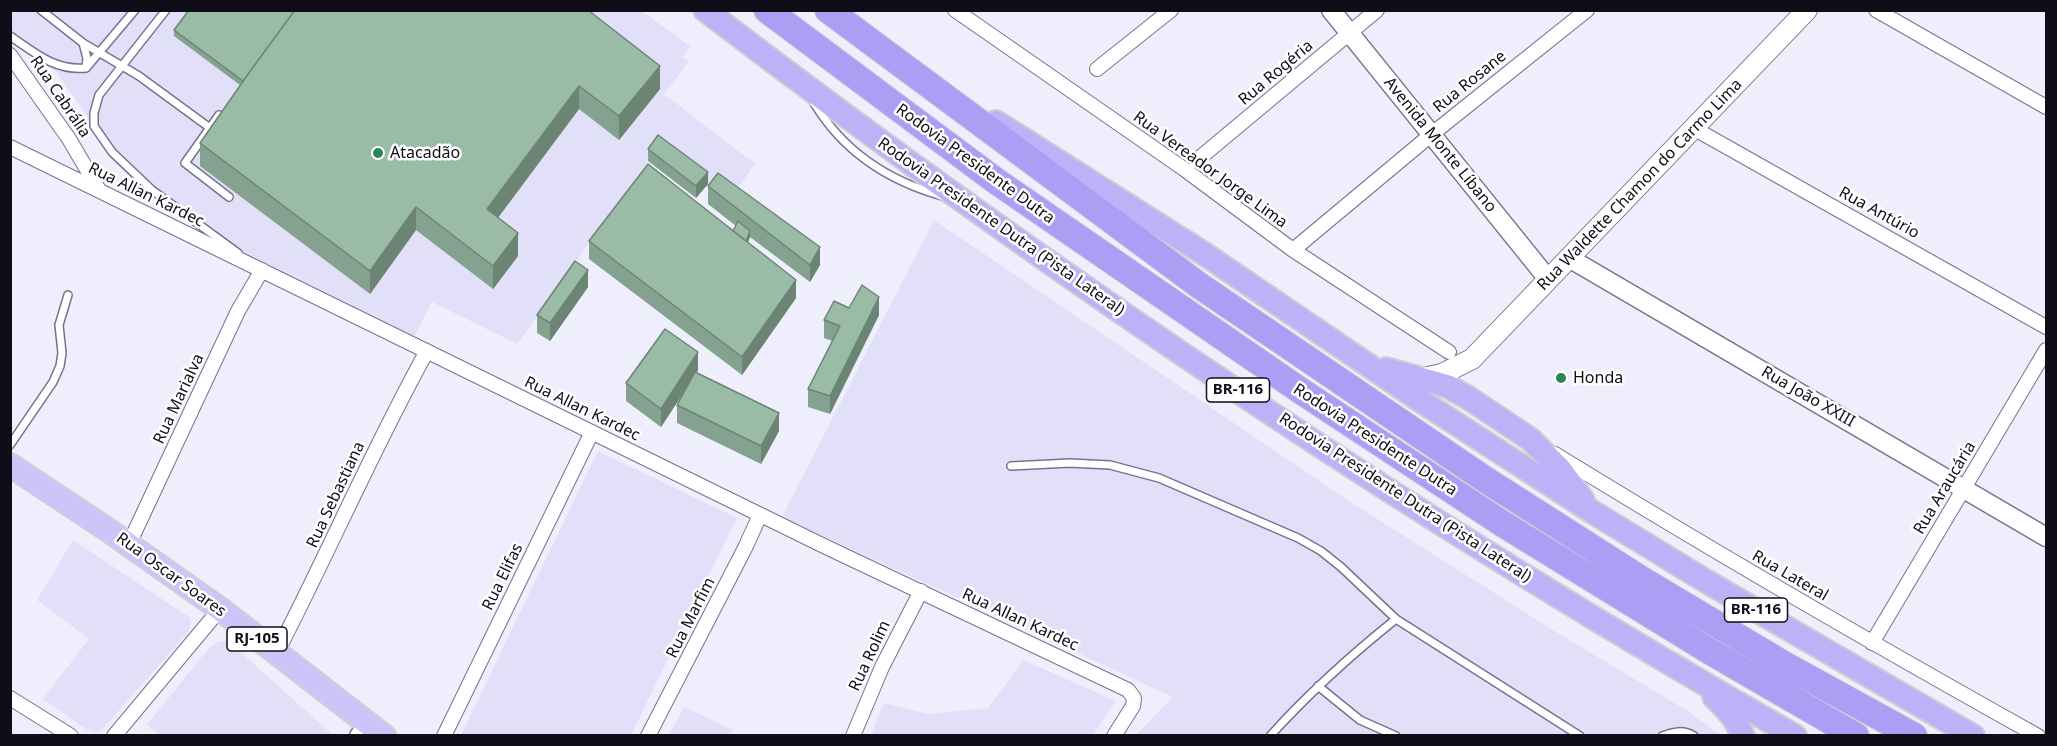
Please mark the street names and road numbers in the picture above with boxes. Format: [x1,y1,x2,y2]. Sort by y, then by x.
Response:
street label: Rua Rogéria [1235,36,1317,110]
street label: Rua Rosane [1430,47,1510,117]
street label: Rua Cabrália [26,53,94,141]
street label: Avenida Monte Líbano [1380,74,1500,216]
street label: Rua Waldette Chamon do Carmo Lima [1534,75,1746,295]
street label: Rodovia Presidente Dutra [892,100,1058,228]
street label: Rua Vereador Jorge Lima [1129,108,1291,232]
street label: Rodovia Presidente Dutra (Pista Lateral) [874,134,1128,320]
street label: Rua Allan Kardec [85,159,207,231]
street label: Rua Antúrio [1835,183,1923,243]
street label: Rua Marialva [150,351,208,447]
street label: Rua João XXIII [1758,362,1858,432]
street label: Rua Allan Kardec [521,373,643,445]
road number: BR-116 [1206,378,1270,402]
street label: Rodovia Presidente Dutra [1290,380,1460,500]
street label: Rodovia Presidente Dutra (Pista Lateral) [1275,409,1535,587]
street label: Rua Araucária [1910,438,1980,538]
street label: Rua Sebastiana [303,439,369,551]
street label: Rua Oscar Soares [112,529,230,621]
street label: Rua Elifas [479,540,527,614]
street label: Rua Lateral [1749,547,1831,605]
street label: Rua Marfim [663,575,719,661]
street label: Rua Allan Kardec [959,585,1081,655]
road number: BR-116 [1724,598,1788,622]
street label: Rua Rolim [845,618,895,694]
road number: RJ-105 [227,627,287,651]

